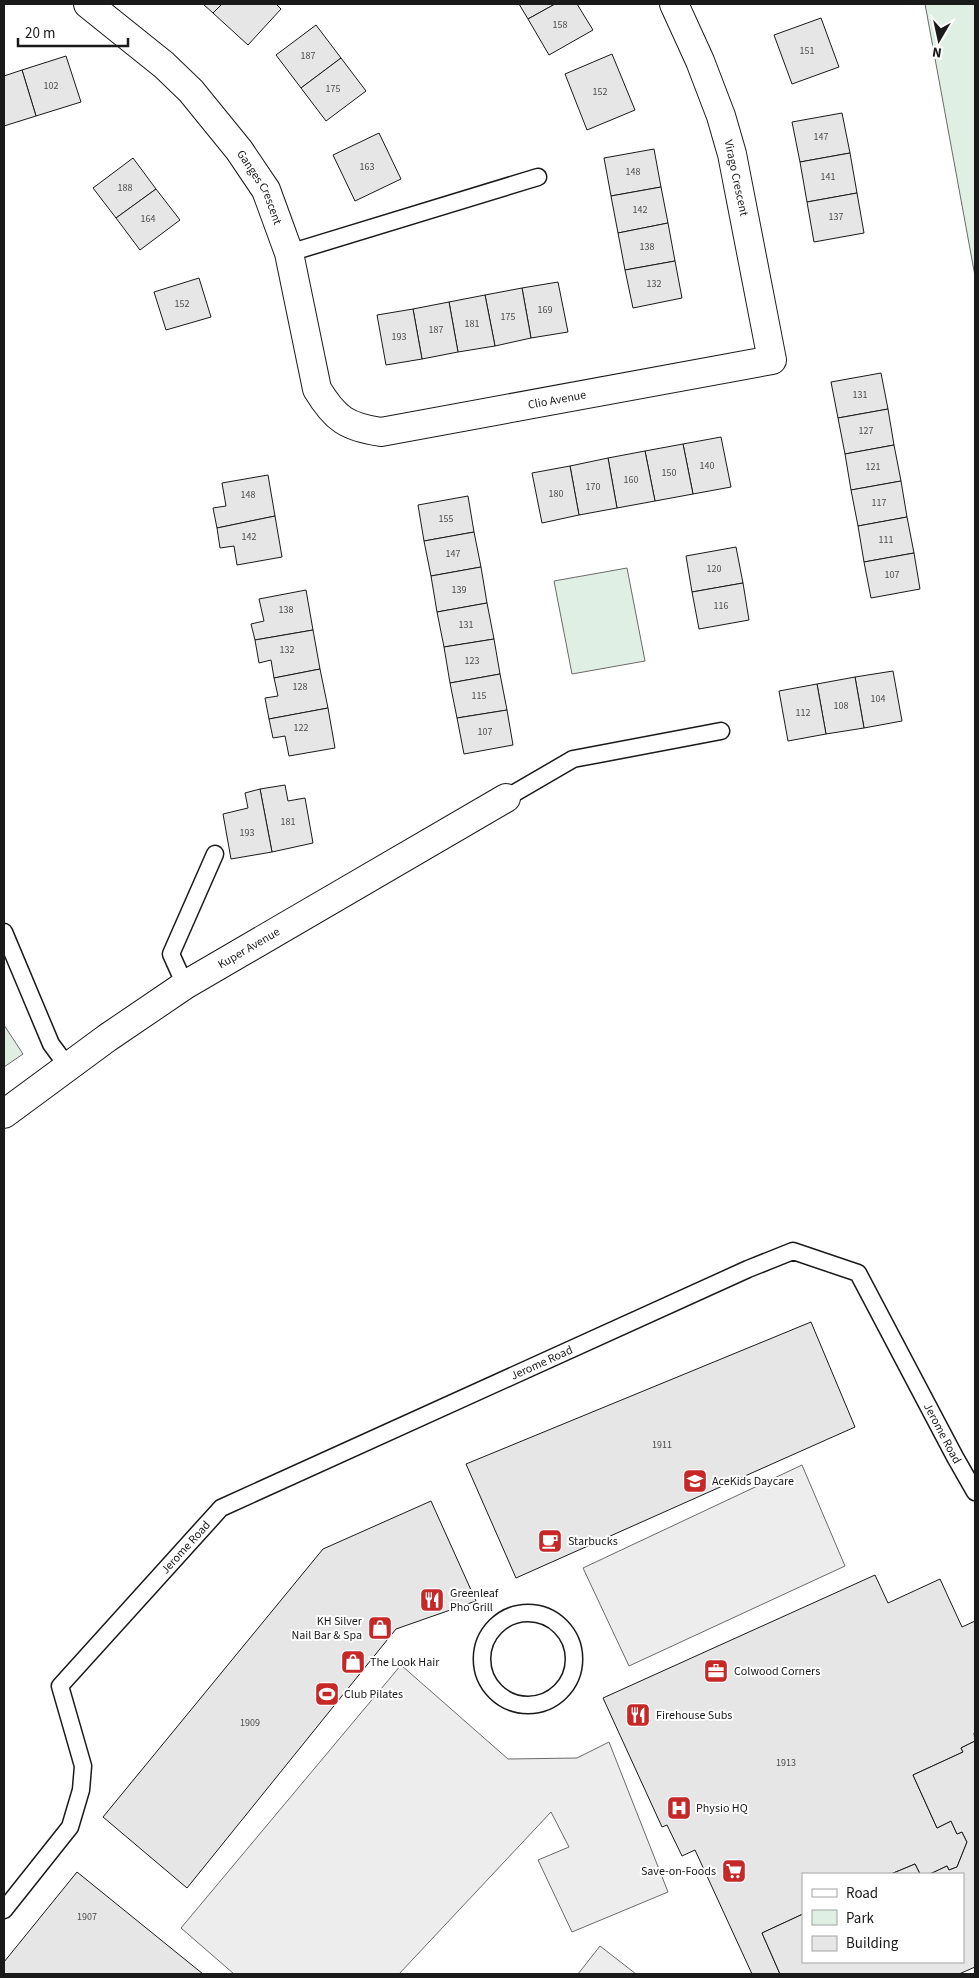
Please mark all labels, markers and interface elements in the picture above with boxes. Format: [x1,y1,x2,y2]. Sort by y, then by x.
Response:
scale bar [18,15,128,47]
north arrow [914,15,964,65]
house number: 158 [553,18,567,32]
text: 20 m [25,23,55,44]
text: N [931,41,943,62]
house number: 151 [800,44,814,58]
house number: 187 [301,49,315,63]
house number: 102 [44,79,58,93]
house number: 175 [326,82,340,96]
house number: 152 [593,85,607,99]
house number: 147 [814,130,828,144]
street label: Virago Crescent [720,138,752,218]
street label: Ganges Crescent [233,146,286,227]
house number: 163 [360,160,374,174]
house number: 148 [626,165,640,179]
house number: 141 [821,170,835,184]
house number: 188 [118,181,132,195]
house number: 142 [633,203,647,217]
house number: 137 [829,210,843,224]
house number: 164 [141,212,155,226]
house number: 138 [640,240,654,254]
house number: 132 [647,277,661,291]
house number: 152 [175,297,189,311]
house number: 169 [538,303,552,317]
house number: 175 [501,310,515,324]
house number: 181 [465,317,479,331]
house number: 187 [429,323,443,337]
house number: 193 [392,330,406,344]
street label: Clio Avenue [527,386,587,413]
house number: 131 [853,388,867,402]
house number: 127 [859,424,873,438]
house number: 140 [700,459,714,473]
house number: 121 [866,460,880,474]
house number: 150 [662,466,676,480]
house number: 160 [624,473,638,487]
house number: 170 [586,480,600,494]
house number: 180 [549,487,563,501]
house number: 148 [241,488,255,502]
house number: 117 [872,496,886,510]
house number: 155 [439,512,453,526]
house number: 142 [242,530,256,544]
house number: 111 [879,533,893,547]
house number: 147 [446,547,460,561]
house number: 120 [707,562,721,576]
house number: 107 [885,568,899,582]
house number: 139 [452,583,466,597]
house number: 116 [714,599,728,613]
house number: 138 [279,603,293,617]
house number: 131 [459,618,473,632]
house number: 132 [280,643,294,657]
house number: 123 [465,654,479,668]
house number: 128 [293,680,307,694]
house number: 115 [472,689,486,703]
house number: 104 [871,692,885,706]
house number: 108 [834,699,848,713]
house number: 112 [796,706,810,720]
house number: 122 [294,721,308,735]
house number: 107 [478,725,492,739]
house number: 181 [281,815,295,829]
house number: 193 [240,826,254,840]
street label: Kuper Avenue [214,923,283,973]
street label: Jerome Road [508,1341,575,1384]
street label: Jerome Road [920,1400,966,1467]
house number: 1911 [652,1438,672,1452]
school or university icon: AceKids Daycare [682,1468,708,1494]
place label: AceKids Daycare [712,1473,794,1490]
street label: Jerome Road [157,1517,214,1578]
cafe icon: Starbucks [537,1528,563,1554]
place label: Starbucks [568,1533,618,1550]
place label: Greenleaf Pho Grill [450,1585,499,1616]
restaurant icon: Greenleaf Pho Grill [419,1587,445,1613]
place label: KH Silver Nail Bar & Spa [291,1613,363,1644]
shop icon: KH Silver Nail Bar & Spa [367,1615,393,1641]
shop icon: The Look Hair [340,1649,366,1675]
place label: The Look Hair [370,1654,440,1671]
office icon: Colwood Corners [703,1658,729,1684]
place label: Colwood Corners [734,1663,820,1680]
sports icon: Club Pilates [314,1681,340,1707]
place label: Club Pilates [344,1686,403,1703]
restaurant icon: Firehouse Subs [625,1702,651,1728]
place label: Firehouse Subs [656,1707,732,1724]
house number: 1909 [240,1716,260,1730]
house number: 1913 [776,1756,796,1770]
hospital icon: Physio HQ [666,1795,692,1821]
place label: Physio HQ [696,1800,748,1817]
supermarket icon: Save-on-Foods [721,1858,747,1884]
place label: Save-on-Foods [641,1863,716,1880]
legend [802,1873,964,1963]
text: Road [846,1883,878,1904]
text: Park [846,1908,875,1929]
house number: 1907 [77,1910,97,1924]
text: Building [846,1933,899,1954]

